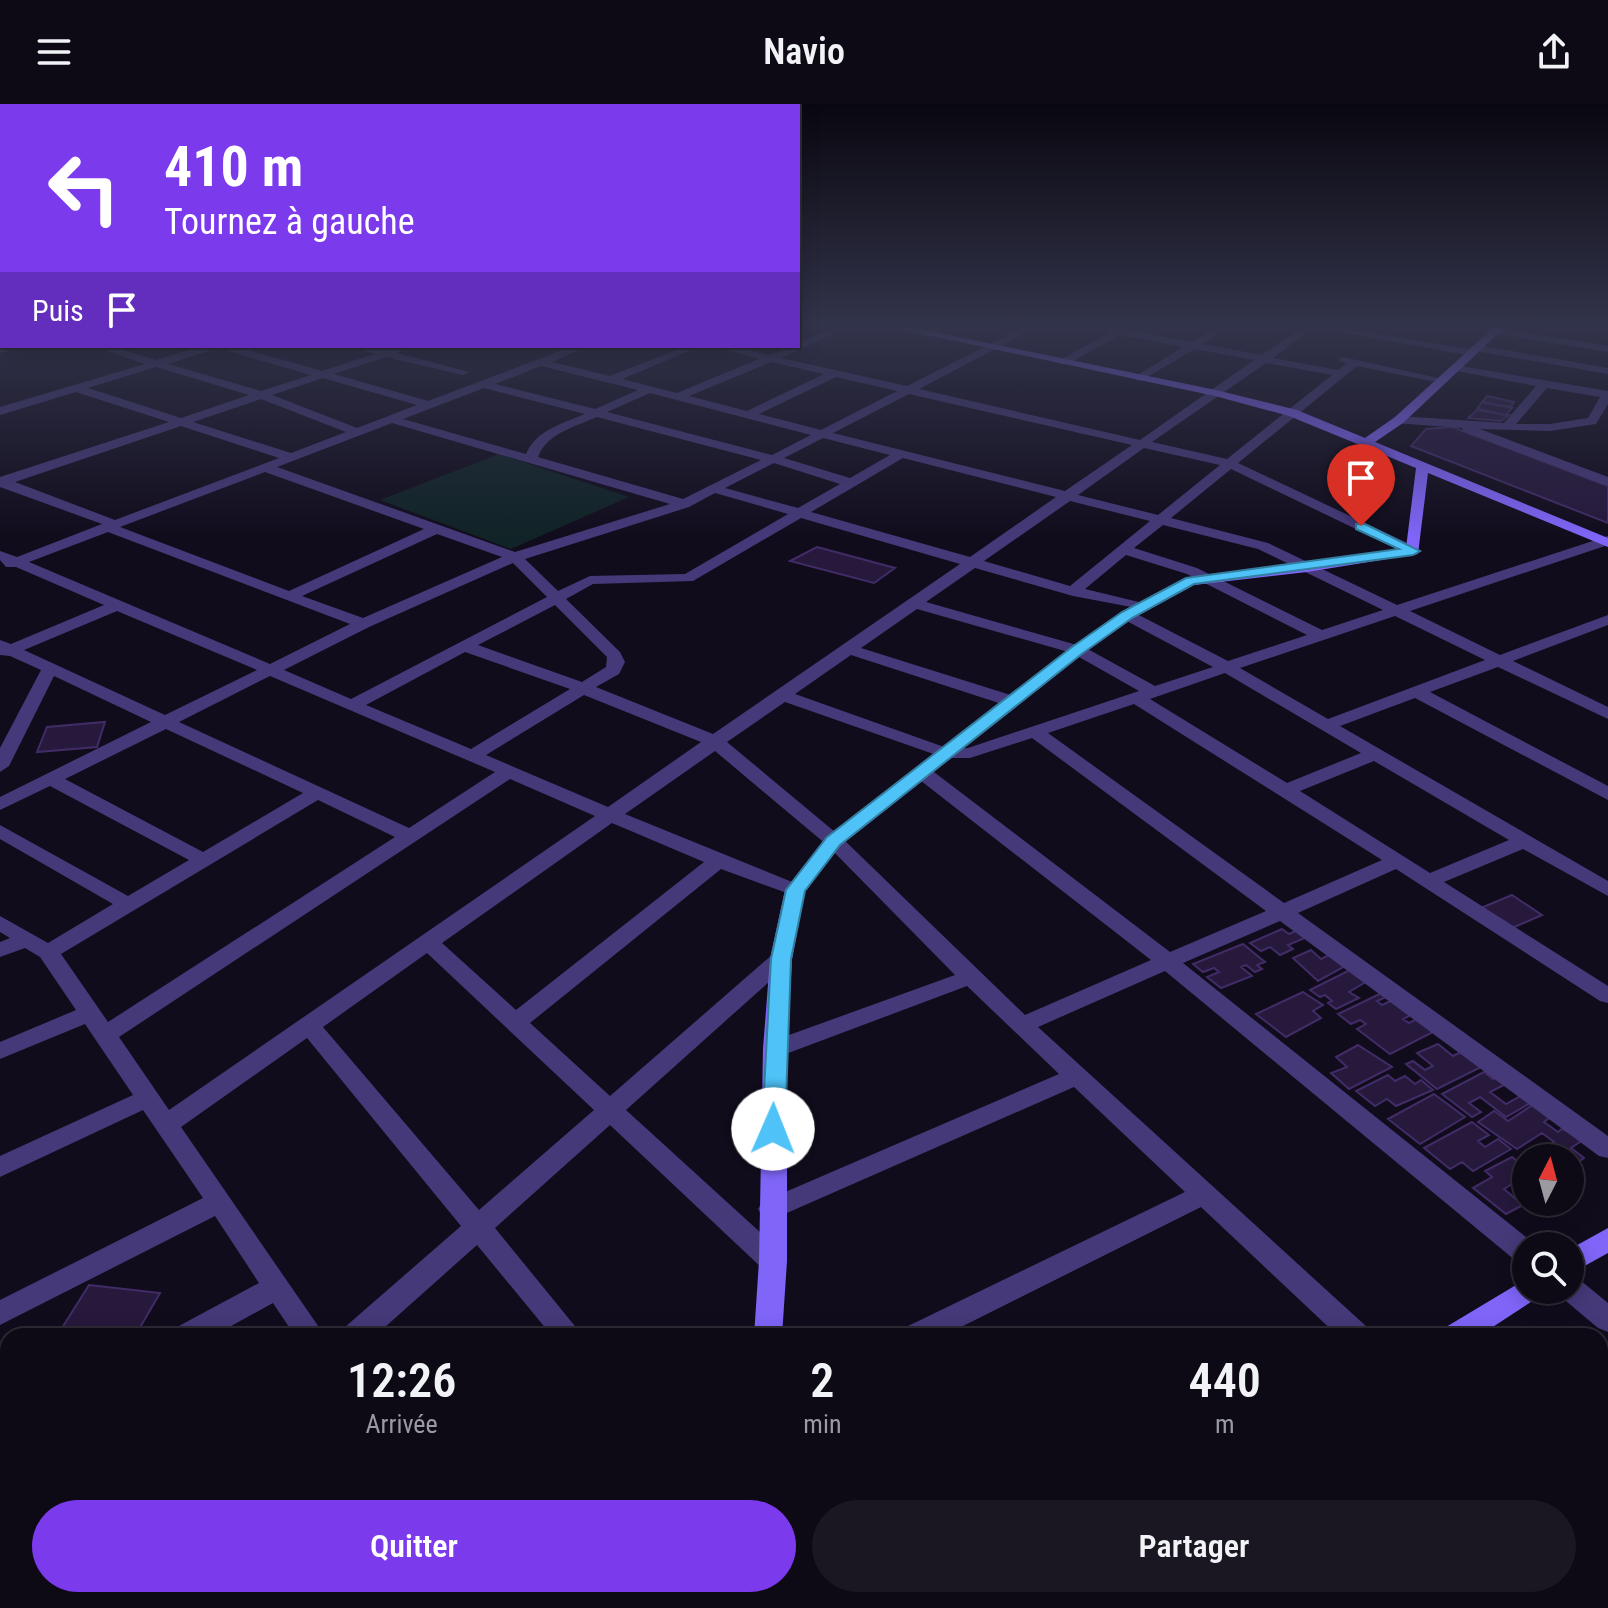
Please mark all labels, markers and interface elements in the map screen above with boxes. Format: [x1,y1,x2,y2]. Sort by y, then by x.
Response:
icon: menu [32,30,76,74]
icon: share [1532,30,1576,74]
text: Navio [763,31,845,73]
text: 410 m [164,134,303,200]
icon: left [32,136,136,240]
text: Tournez à gauche [164,201,415,243]
icon: arrive [100,288,144,332]
text: Puis [32,293,84,328]
pin [1327,444,1395,526]
icon: arrive [1339,456,1383,500]
position arrow [731,1087,815,1171]
north arrow [1512,1144,1584,1216]
map controls [1512,1144,1584,1304]
button: search [1512,1232,1584,1304]
text: 12:26 [347,1352,456,1409]
text: 2 [810,1352,834,1409]
text: 440 [1189,1352,1261,1409]
text: Arrivée [366,1409,438,1439]
text: min [803,1409,841,1439]
text: m [1215,1409,1235,1439]
button: Quitter [32,1500,796,1592]
button: Partager [812,1500,1576,1592]

